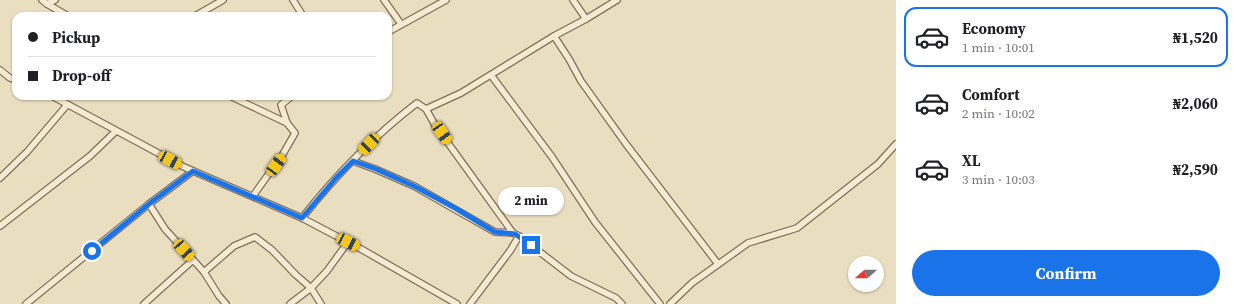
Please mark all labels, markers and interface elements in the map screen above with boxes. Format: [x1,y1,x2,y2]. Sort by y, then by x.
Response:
text: Economy [962,18,1026,39]
icon: car [914,19,950,55]
text: Pickup [52,27,100,48]
text: ₦1,520 [1173,27,1218,48]
text: 1 min · 10:01 [962,39,1035,56]
text: Drop-off [52,65,111,86]
text: Comfort [962,84,1020,105]
icon: car [914,85,950,121]
text: ₦2,060 [1173,93,1218,114]
text: 2 min · 10:02 [962,105,1035,122]
car [430,120,454,146]
car [356,131,382,157]
car [157,149,183,171]
text: XL [962,150,981,171]
icon: car [914,151,950,187]
car [264,152,288,178]
text: ₦2,590 [1173,159,1218,180]
text: 3 min · 10:03 [962,171,1035,188]
callout: 2 min [498,187,564,215]
text: 2 min [514,192,548,209]
car [335,231,361,253]
route end [522,236,540,254]
car [172,237,196,263]
route start [83,242,101,260]
button: Confirm [912,250,1220,296]
north arrow [848,256,884,292]
map controls [848,256,884,292]

